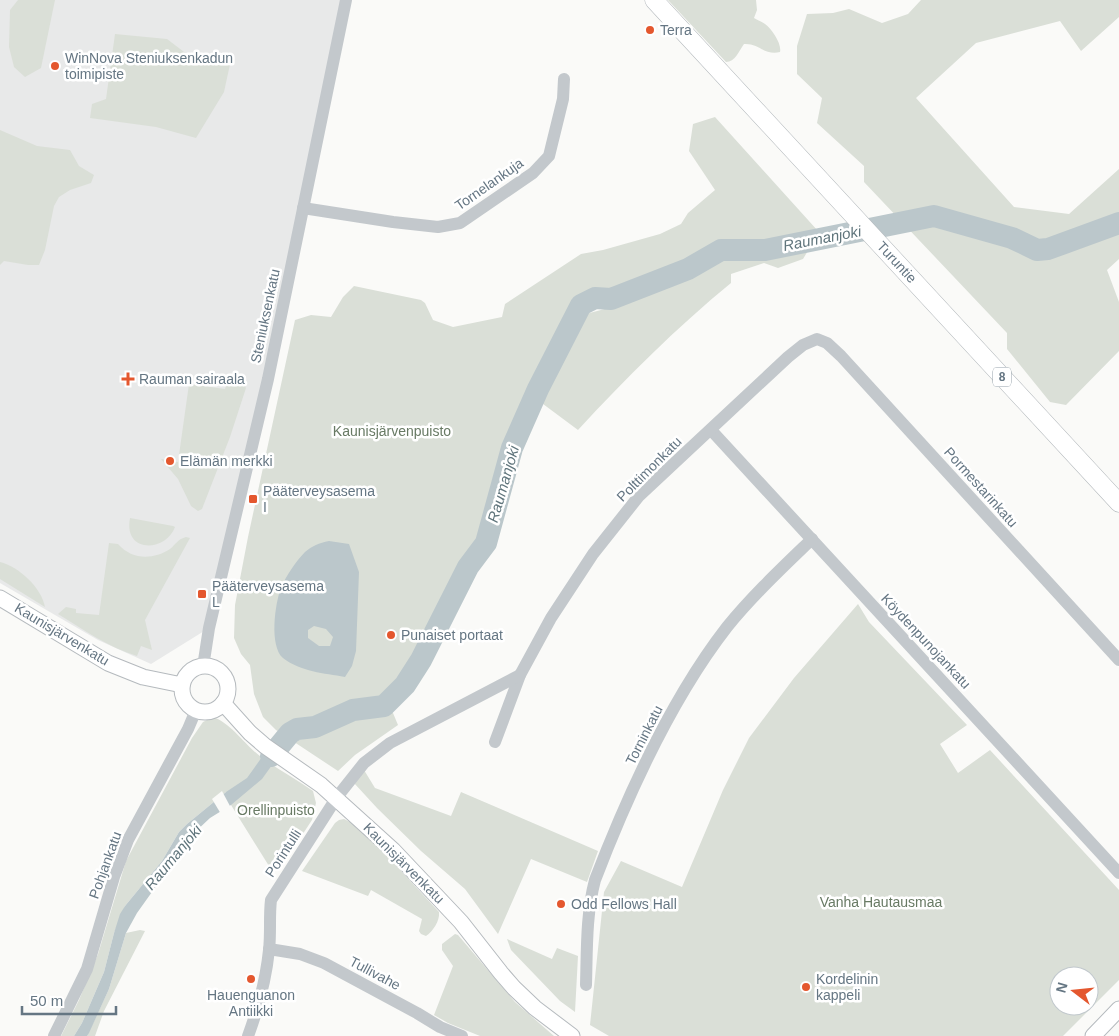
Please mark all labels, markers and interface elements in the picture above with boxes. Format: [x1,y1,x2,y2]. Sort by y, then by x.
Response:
place label: Terra [660,22,692,38]
marker: Terra [644,24,656,36]
place label: WinNova Steniuksenkadun toimipiste [65,50,233,82]
marker: WinNova Steniuksenkadun toimipiste [49,60,61,72]
street label: Tornelankuja [452,155,526,213]
water label: Raumanjoki [781,222,863,254]
street label: Turuntie [874,238,920,286]
street label: Steniuksenkatu [247,268,283,364]
road number: 8 [993,368,1011,387]
place label: Rauman sairaala [139,371,245,387]
marker: Rauman sairaala [121,372,135,386]
park label: Kaunisjärvenpuisto [333,423,451,439]
street label: Polttimonkatu [613,433,685,505]
water label: Raumanjoki [484,443,522,524]
street label: Pormestarinkatu [941,444,1021,530]
place label: Elämän merkki [180,453,273,469]
marker: Elämän merkki [164,455,176,467]
place label: Pääterveysasema I [263,483,375,515]
marker: Pääterveysasema I [247,493,259,505]
place label: Pääterveysasema L [212,578,324,610]
marker: Pääterveysasema L [196,588,208,600]
street label: Köydenpunojankatu [878,590,974,692]
street label: Kaunisjärvenkatu [12,599,112,669]
place label: Punaiset portaat [401,627,503,643]
marker: Punaiset portaat [385,629,397,641]
street label: Torninkatu [622,703,666,767]
park label: Orellinpuisto [237,802,315,818]
street label: Kaunisjärvenkatu [360,819,448,907]
water label: Raumanjoki [141,821,205,893]
street label: Porintulli [262,826,304,880]
street label: Pohjankatu [86,829,124,901]
park label: Vanha Hautausmaa [820,894,943,910]
place label: Odd Fellows Hall [571,896,677,912]
marker: Odd Fellows Hall [555,898,567,910]
street label: Tullivahe [347,953,403,993]
north arrow [1049,966,1099,1016]
place label: Kordelinin kappeli [816,971,878,1003]
marker: Hauenguanon Antiikki [245,973,257,985]
text: N [1052,980,1071,994]
marker: Kordelinin kappeli [800,981,812,993]
scale bar [22,984,116,1016]
place label: Hauenguanon Antiikki [207,987,295,1019]
text: 50 m [30,992,63,1009]

